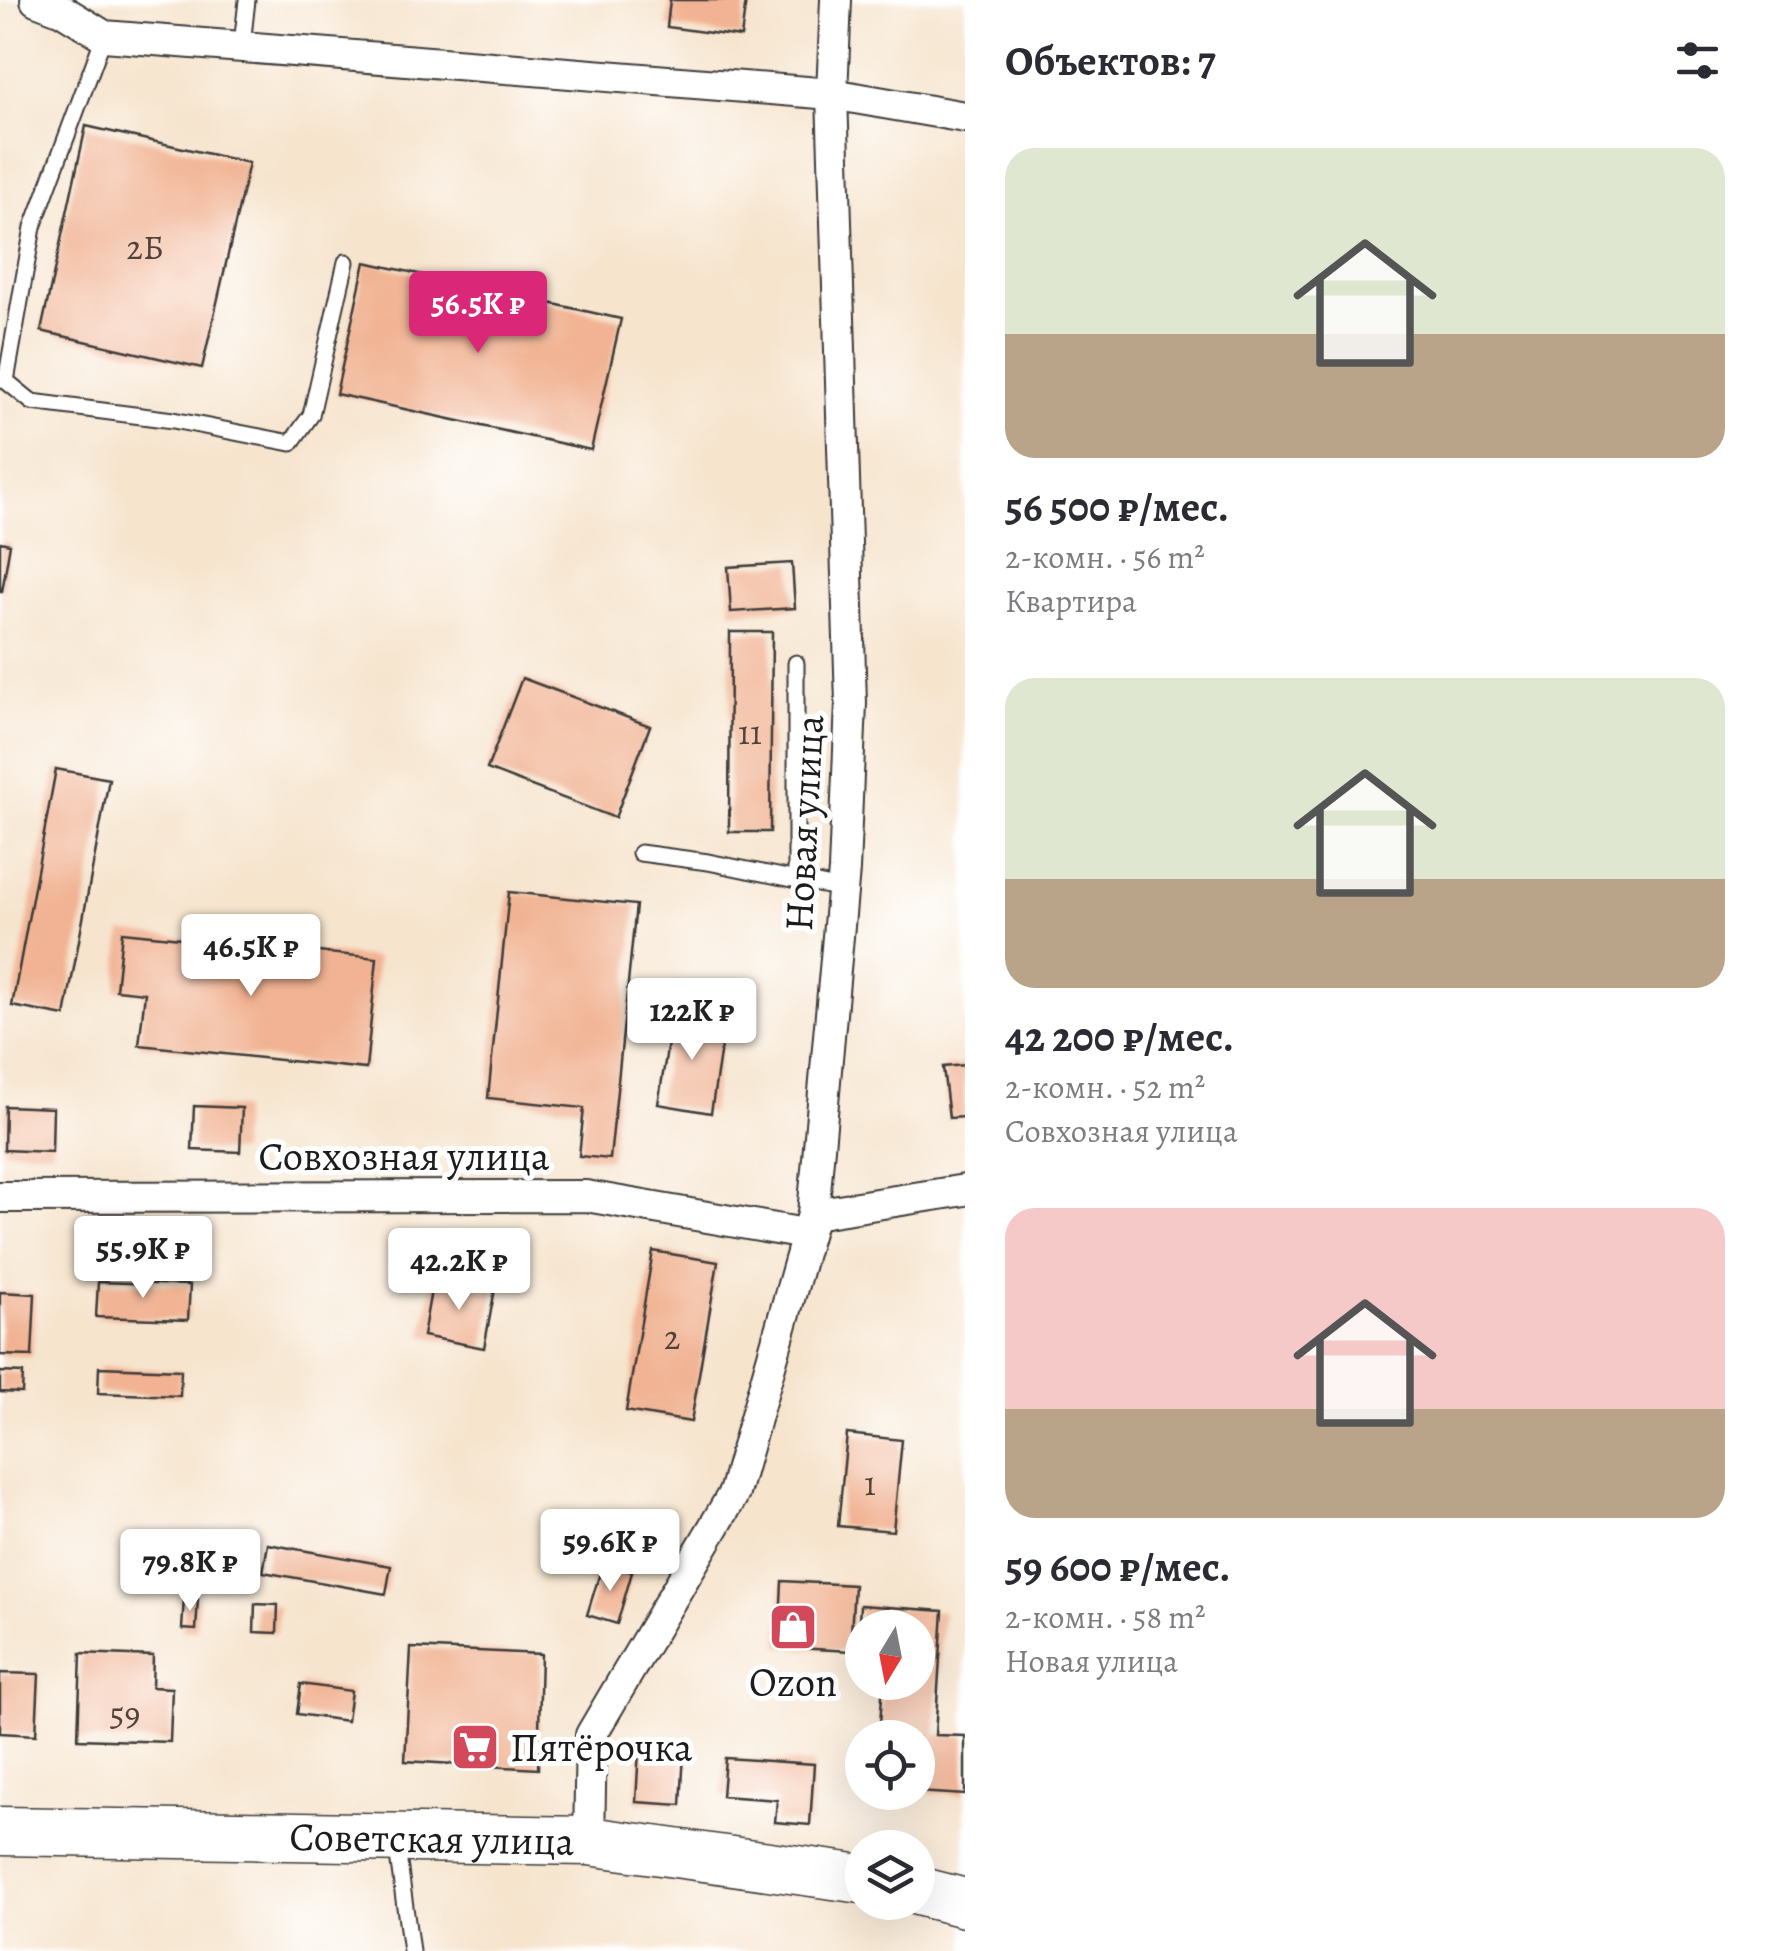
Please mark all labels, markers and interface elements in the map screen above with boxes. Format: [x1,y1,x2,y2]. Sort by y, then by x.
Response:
text: Объектов: 7 [1005,32,1216,89]
icon: filters [1670,33,1725,88]
icon: home [1275,213,1455,393]
house number: 2Б [126,223,164,271]
pin: 56.5K ₽ [386,271,570,356]
text: 56.5K ₽ [431,281,525,325]
text: 56 500 ₽/мес. [1005,478,1229,535]
text: 2-комн. · 56 m² [1005,535,1205,579]
text: Квартира [1005,579,1137,623]
house number: 11 [738,708,762,756]
street label: Новая улица [771,713,837,932]
icon: home [1275,743,1455,923]
pin: 46.5K ₽ [159,914,343,999]
text: 46.5K ₽ [203,924,299,968]
pin: 122K ₽ [611,978,773,1063]
text: 122K ₽ [649,988,735,1032]
text: 42 200 ₽/мес. [1005,1008,1234,1065]
text: 2-комн. · 52 m² [1005,1065,1205,1109]
text: Совхозная улица [1005,1109,1238,1153]
street label: Совхозная улица [259,1129,550,1184]
pin: 55.9K ₽ [51,1216,235,1301]
text: 55.9K ₽ [96,1226,190,1270]
pin: 42.2K ₽ [367,1228,551,1313]
text: 42.2K ₽ [410,1238,508,1282]
icon: home [1275,1273,1455,1453]
house number: 2 [664,1313,680,1361]
house number: 1 [864,1459,876,1507]
pin: 59.6K ₽ [518,1509,702,1594]
text: 59.6K ₽ [562,1519,658,1563]
pin: 79.8K ₽ [98,1529,282,1614]
text: 59 600 ₽/мес. [1005,1538,1231,1595]
text: 79.8K ₽ [142,1539,238,1583]
text: 2-комн. · 58 m² [1005,1595,1205,1639]
shop icon: Ozon [767,1601,819,1653]
north arrow [845,1610,935,1700]
map controls [845,1610,935,1920]
text: Новая улица [1005,1639,1178,1683]
place label: Ozon [749,1655,837,1710]
house number: 59 [110,1689,140,1737]
place label: Пятёрочка [510,1720,693,1775]
button: locate [845,1720,935,1810]
supermarket icon: Пятёрочка [449,1721,501,1773]
street label: Советская улица [289,1808,575,1868]
button: layers [845,1830,935,1920]

